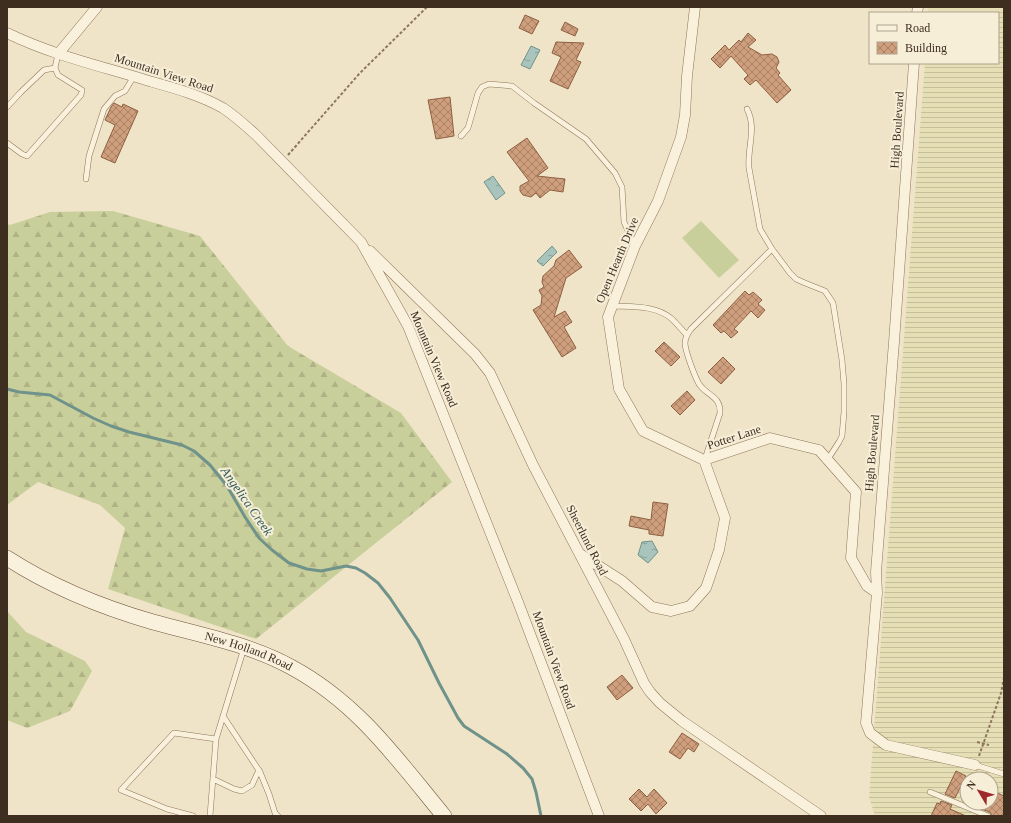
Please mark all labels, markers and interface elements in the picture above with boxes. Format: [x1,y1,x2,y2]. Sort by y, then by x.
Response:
legend [869,12,999,64]
text: Road [905,21,930,35]
text: Building [905,41,947,55]
street label: Mountain View Road [113,50,215,96]
street label: High Boulevard [887,91,907,169]
street label: Open Hearth Drive [593,215,641,305]
street label: Mountain View Road [407,309,461,409]
street label: High Boulevard [862,414,882,492]
street label: Potter Lane [705,422,763,452]
water label: Angelica Creek [217,463,276,538]
street label: Sheerlund Road [563,503,611,577]
street label: Mountain View Road [530,609,578,711]
street label: New Holland Road [203,629,295,674]
north arrow [959,771,999,811]
text: N [964,778,978,792]

